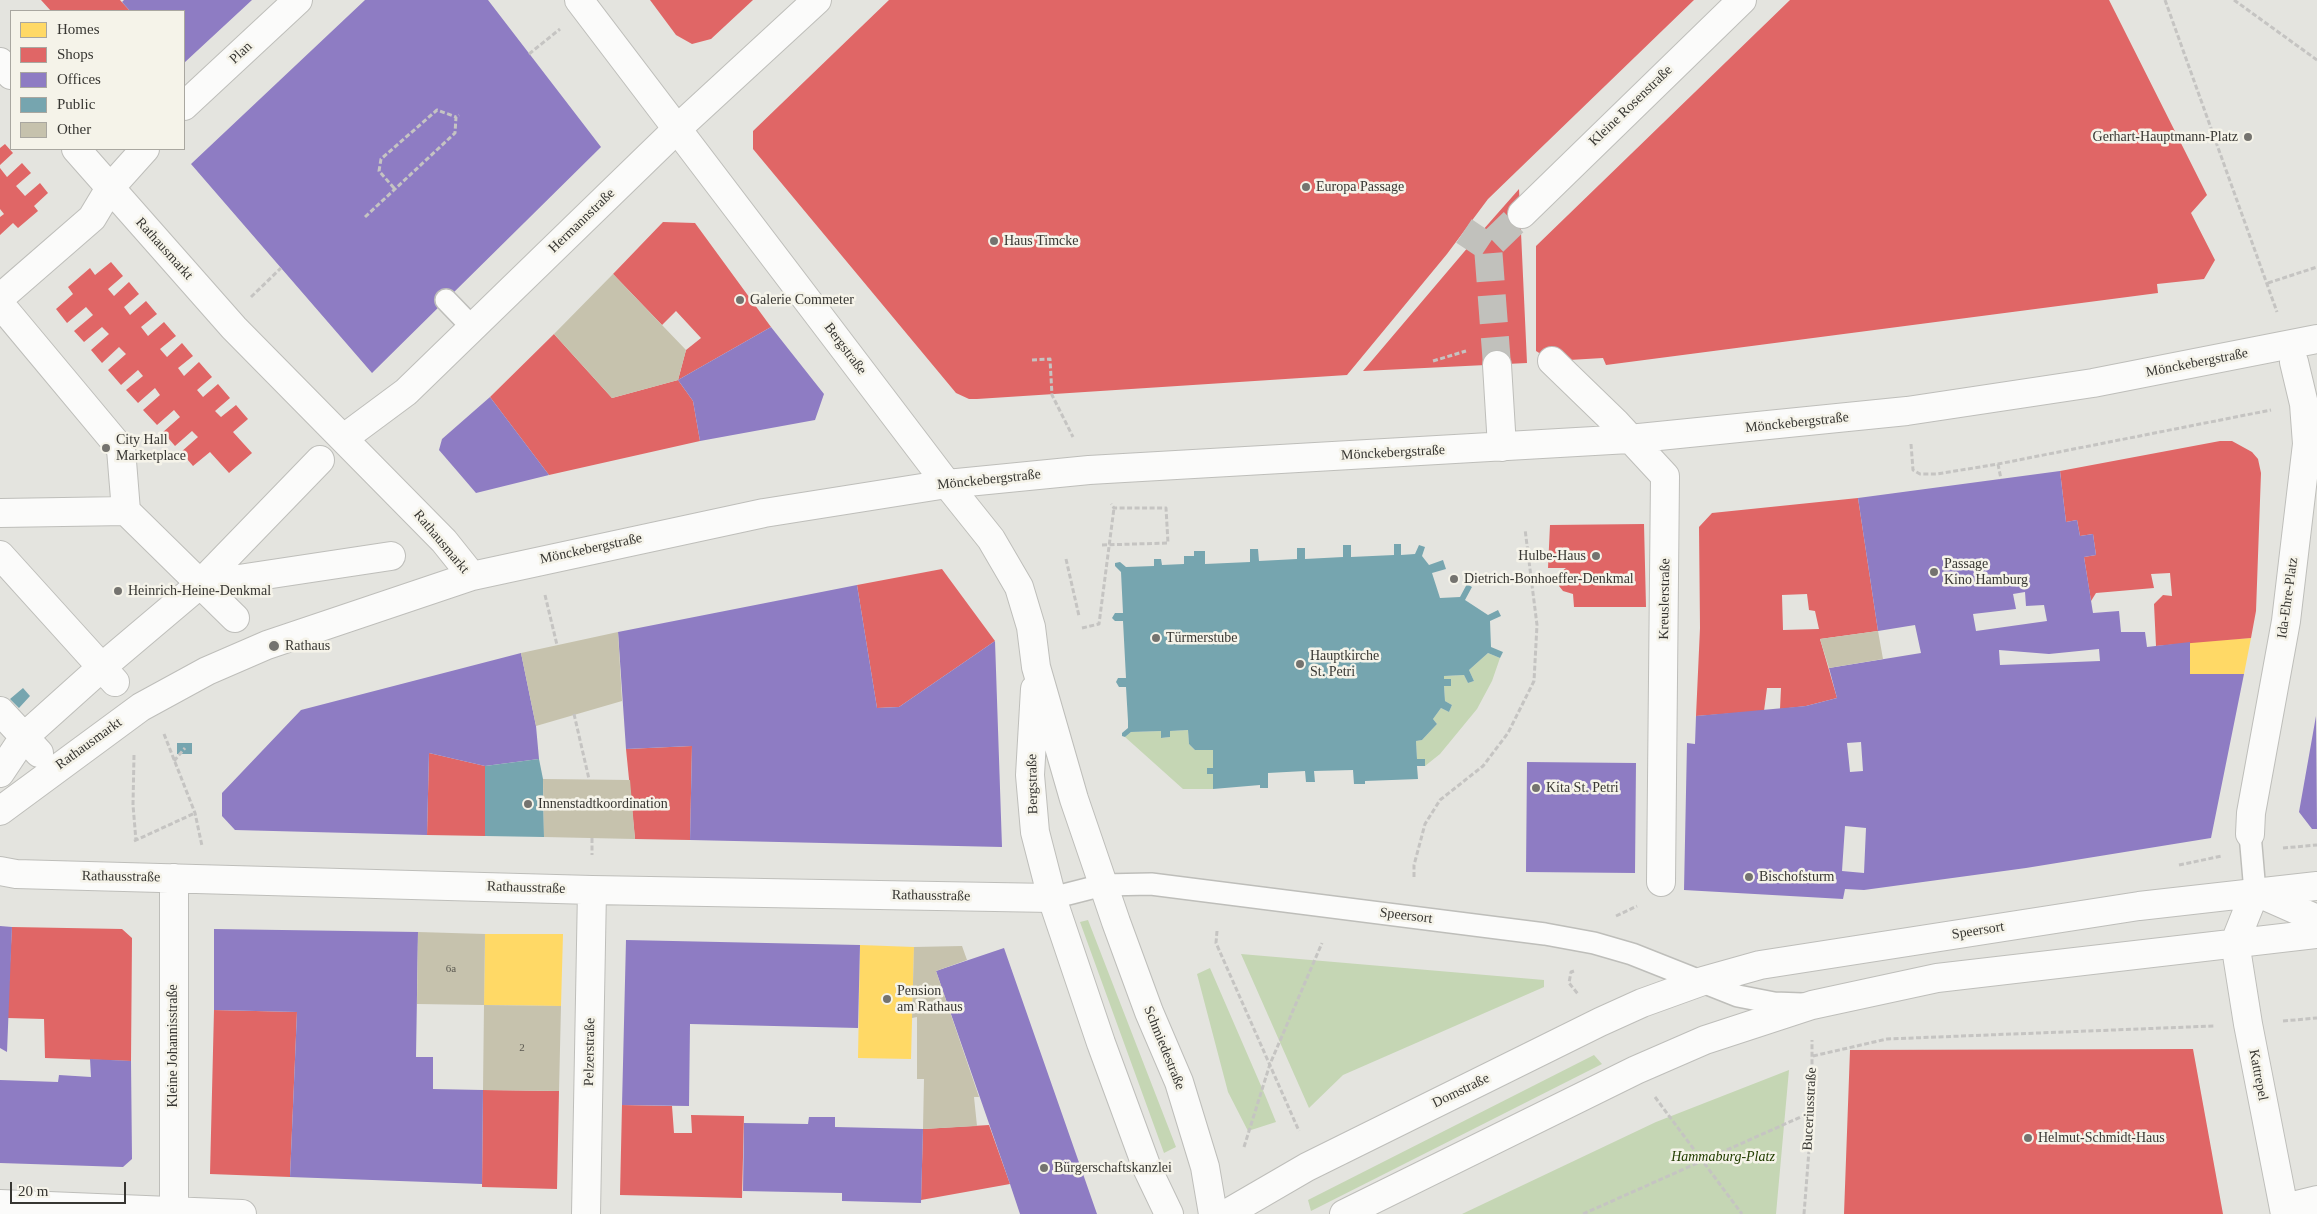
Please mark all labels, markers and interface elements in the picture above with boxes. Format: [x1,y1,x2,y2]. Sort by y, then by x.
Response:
legend [10,10,185,150]
text: Homes [57,21,100,37]
street label: Plan [226,38,256,68]
text: Shops [57,46,94,62]
street label: Kleine Rosenstraße [1586,62,1676,150]
text: Offices [57,71,101,87]
text: Public [57,96,95,112]
text: Other [57,121,91,137]
place label: Gerhart-Hauptmann-Platz [2093,129,2238,145]
marker: Gerhart-Hauptmann-Platz [2242,131,2254,143]
place label: Europa Passage [1316,179,1404,195]
marker: Europa Passage [1300,181,1312,193]
street label: Hermannstraße [545,185,619,257]
street label: Rathausmarkt [132,214,196,284]
place label: Haus Timcke [1004,233,1079,249]
marker: Haus Timcke [988,235,1000,247]
place label: Galerie Commeter [750,292,854,308]
marker: Galerie Commeter [734,294,746,306]
street label: Bergstraße [820,320,870,378]
street label: Mönckebergstraße [2144,345,2250,381]
street label: Mönckebergstraße [1744,409,1850,437]
place label: City Hall Marketplace [116,432,186,464]
marker: City Hall Marketplace [100,442,112,454]
street label: Mönckebergstraße [1341,442,1445,464]
street label: Mönckebergstraße [936,466,1042,494]
street label: Rathausmarkt [410,507,472,577]
street label: Mönckebergstraße [538,530,644,568]
place label: Hulbe-Haus [1518,548,1586,564]
marker: Hulbe-Haus [1590,550,1602,562]
place label: Passage Kino Hamburg [1944,556,2028,588]
street label: Ida-Ehre-Platz [2274,556,2302,640]
street label: Kreuslerstraße [1656,558,1674,640]
marker: Passage Kino Hamburg [1928,566,1940,578]
place label: Dietrich-Bonhoeffer-Denkmal [1464,571,1634,587]
marker: Dietrich-Bonhoeffer-Denkmal [1448,573,1460,585]
place label: Heinrich-Heine-Denkmal [128,583,271,599]
marker: Heinrich-Heine-Denkmal [112,585,124,597]
place label: Türmerstube [1166,630,1238,646]
marker: Türmerstube [1150,632,1162,644]
place label: Rathaus [285,638,330,654]
marker: Rathaus [267,639,281,653]
place label: Hauptkirche St. Petri [1310,648,1379,680]
marker: Hauptkirche St. Petri [1294,658,1306,670]
street label: Rathausmarkt [53,714,125,774]
street label: Bergstraße [1024,754,1042,814]
place label: Kita St. Petri [1546,780,1619,796]
marker: Kita St. Petri [1530,782,1542,794]
place label: Innenstadtkoordination [538,796,668,812]
marker: Innenstadtkoordination [522,798,534,810]
street label: Rathausstraße [82,868,160,886]
place label: Bischofsturm [1759,869,1834,885]
marker: Bischofsturm [1743,871,1755,883]
street label: Rathausstraße [486,878,566,898]
street label: Rathausstraße [892,887,970,905]
street label: Speersort [1379,904,1433,928]
street label: Speersort [1951,919,2005,943]
house number: 6a [446,962,456,976]
place label: Pension am Rathaus [897,983,963,1016]
street label: Kleine Johannisstraße [165,984,181,1108]
marker: Pension am Rathaus [881,993,893,1005]
street label: Schmiedestraße [1140,1004,1188,1092]
street label: Pelzerstraße [581,1018,599,1086]
house number: 2 [519,1041,525,1055]
street label: Kattrepel [2245,1048,2271,1102]
street label: Buceriusstraße [1799,1067,1821,1151]
street label: Domstraße [1430,1070,1492,1112]
place label: Helmut-Schmidt-Haus [2038,1130,2165,1146]
marker: Helmut-Schmidt-Haus [2022,1132,2034,1144]
park label: Hammaburg-Platz [1671,1149,1775,1165]
place label: Bürgerschaftskanzlei [1054,1160,1172,1176]
marker: Bürgerschaftskanzlei [1038,1162,1050,1174]
scale bar [12,1172,129,1204]
text: 20 m [18,1183,48,1199]

